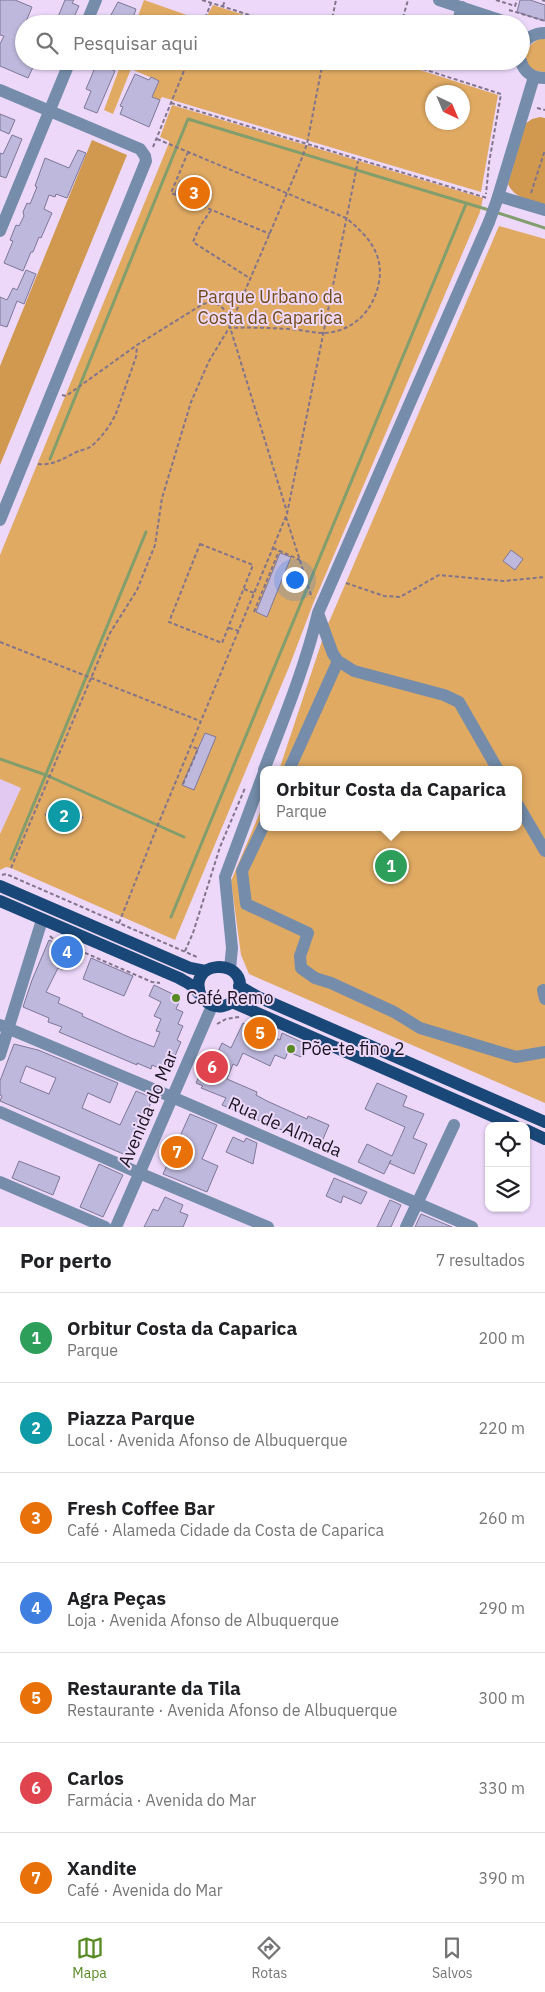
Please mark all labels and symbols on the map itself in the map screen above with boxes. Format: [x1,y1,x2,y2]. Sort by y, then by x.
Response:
north arrow [425,85,470,130]
pin: 3 [178,174,210,212]
park label: Parque Urbano da Costa da Caparica [197,285,343,329]
your location [282,567,308,593]
pin: 2 [48,797,80,835]
pin: 1 [375,847,407,885]
pin: 4 [51,933,83,971]
place label: Café Remo [186,986,274,1009]
marker: Café Remo [170,992,182,1004]
pin: 5 [244,1014,276,1052]
place label: Põe-te fino 2 [301,1037,405,1060]
marker: Põe-te fino 2 [285,1043,297,1055]
street label: Avenida do Mar [113,1047,183,1171]
pin: 6 [196,1048,228,1086]
street label: Rua de Almada [225,1091,346,1162]
pin: 7 [161,1133,193,1171]

